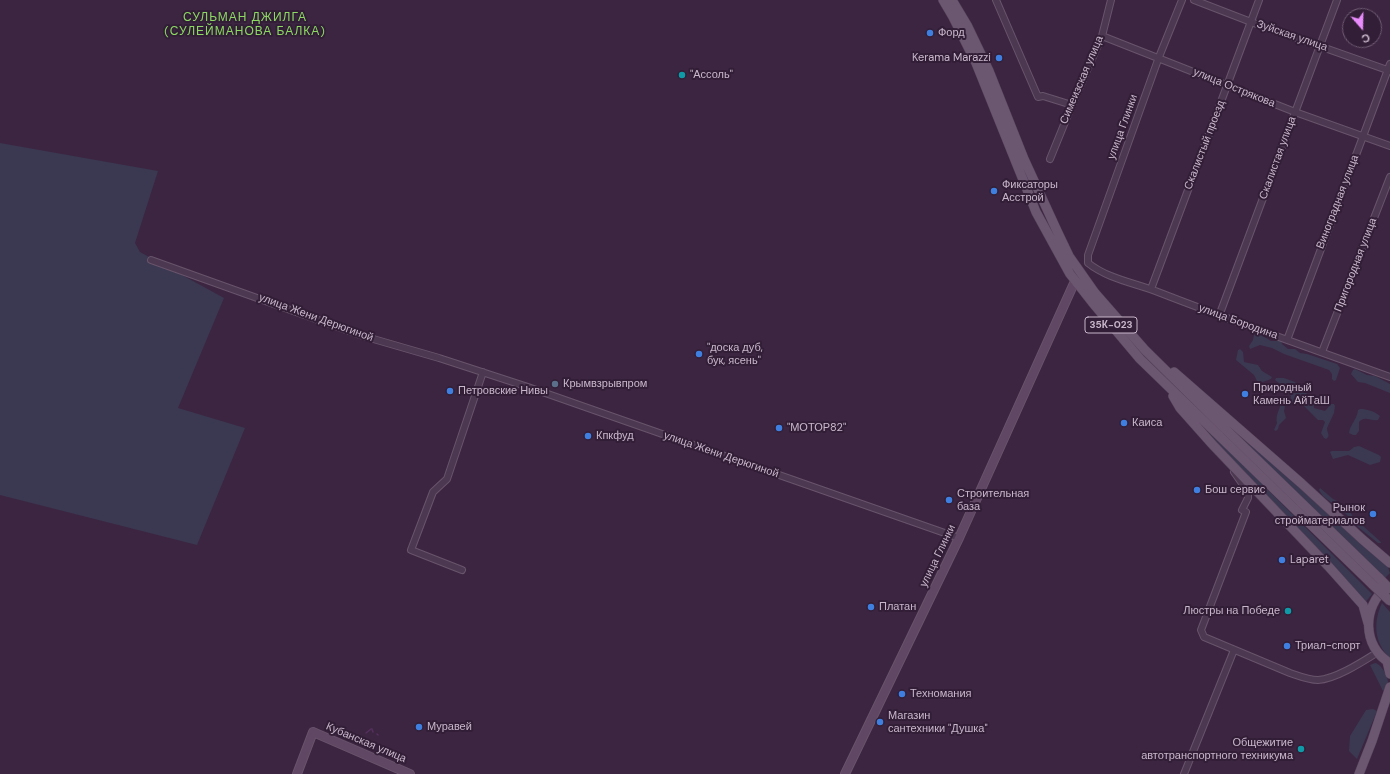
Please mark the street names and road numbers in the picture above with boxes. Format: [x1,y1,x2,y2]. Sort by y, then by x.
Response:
street label: Зуйская улица [1255,18,1329,54]
street label: Симеизская улица [1057,34,1107,126]
street label: улица Острякова [1191,66,1277,110]
street label: улица Глинки [1105,93,1141,161]
street label: Скалистый проезд [1182,99,1228,191]
street label: Скалистая улица [1257,115,1299,201]
street label: Виноградная улица [1314,153,1362,251]
street label: Пригородная улица [1332,216,1380,314]
street label: улица Жени Дерюгиной [257,291,375,345]
street label: улица Бородина [1197,302,1279,342]
road number: 35К-023 [1085,317,1137,333]
street label: улица Жени Дерюгиной [662,429,780,481]
street label: улица Глинки [917,523,959,589]
street label: Кубанская улица [324,720,408,766]

